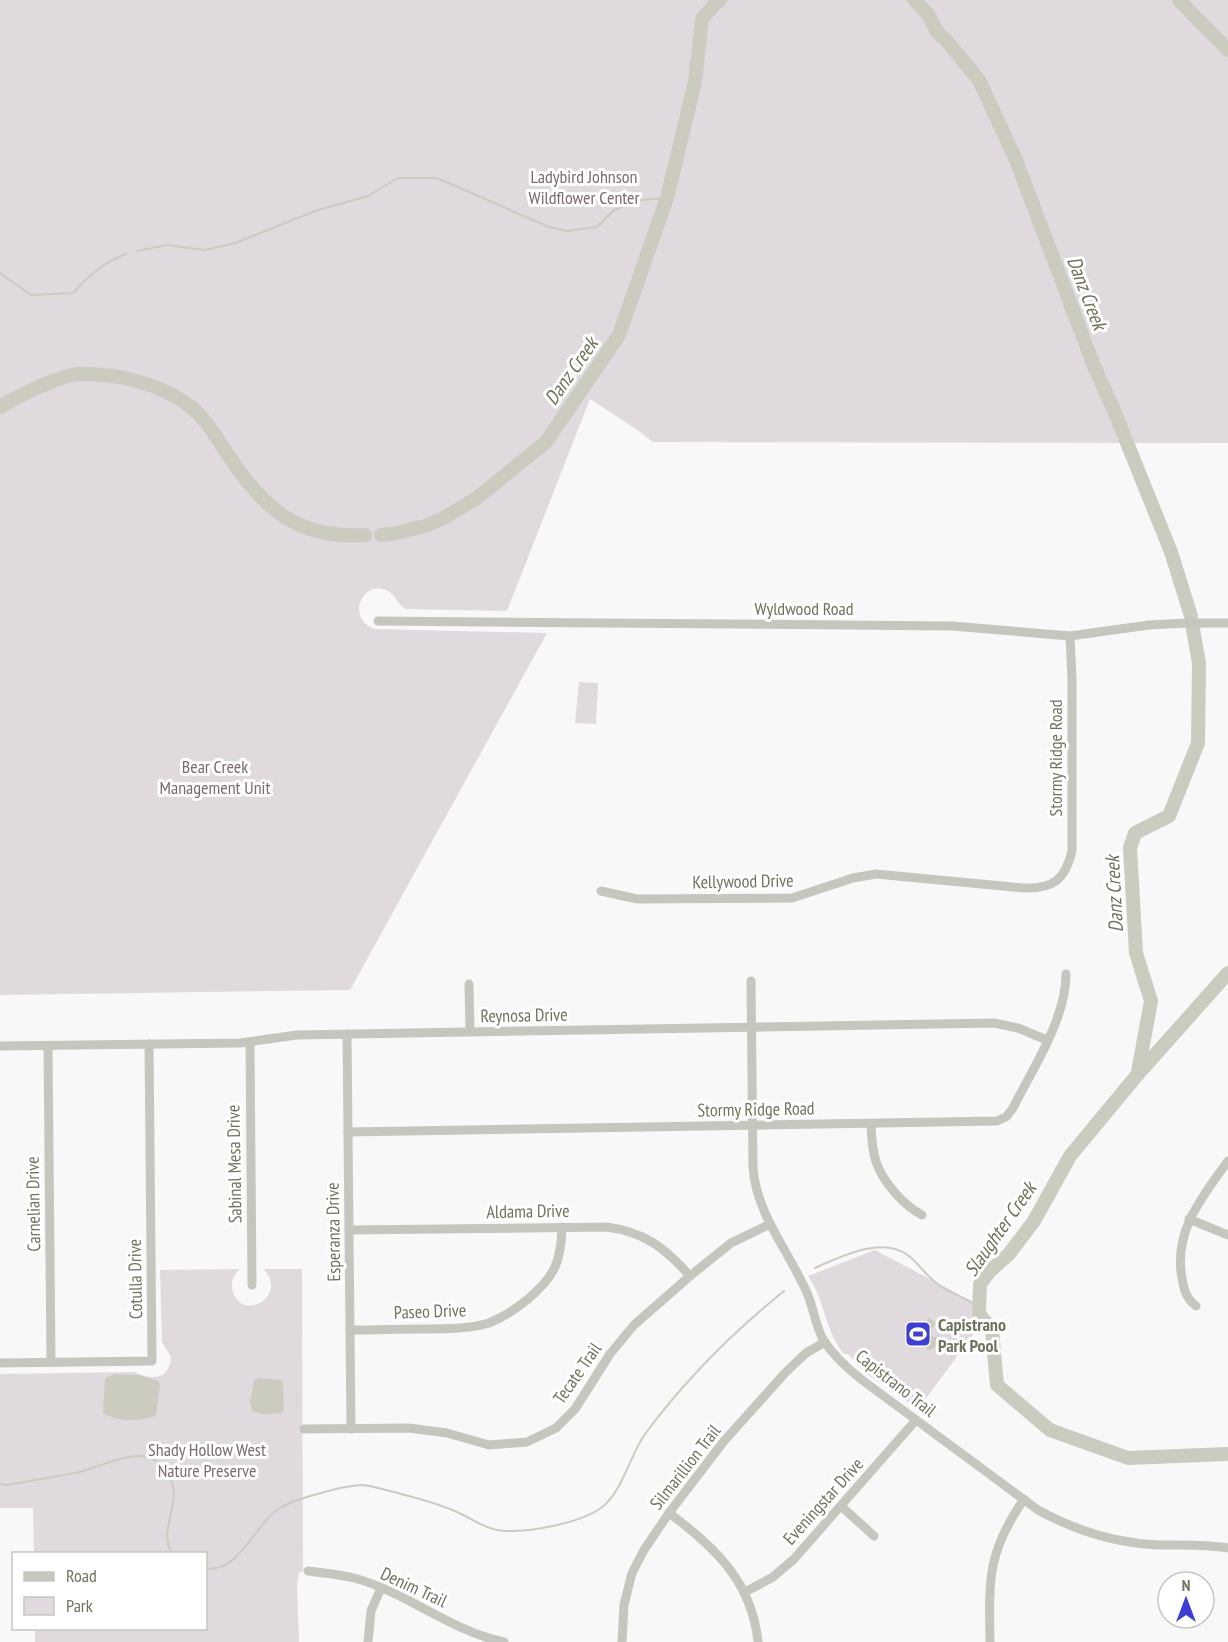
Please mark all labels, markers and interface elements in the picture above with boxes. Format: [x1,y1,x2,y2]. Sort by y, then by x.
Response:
park label: Ladybird Johnson Wildflower Center [529,165,640,209]
water label: Danz Creek [1061,253,1114,336]
water label: Danz Creek [538,330,605,410]
street label: Wyldwood Road [755,597,853,620]
street label: Stormy Ridge Road [1044,699,1067,817]
park label: Bear Creek Management Unit [160,755,271,799]
water label: Danz Creek [1099,853,1129,933]
street label: Kellywood Drive [692,869,794,893]
street label: Reynosa Drive [480,1003,568,1027]
street label: Stormy Ridge Road [697,1096,815,1122]
street label: Sabinal Mesa Drive [221,1105,247,1223]
street label: Carnelian Drive [21,1156,45,1252]
water label: Slaughter Creek [958,1175,1043,1281]
street label: Esperanza Drive [321,1182,345,1282]
street label: Aldama Drive [486,1199,570,1223]
street label: Cotulla Drive [123,1239,147,1319]
street label: Paseo Drive [393,1298,467,1324]
place label: Capistrano Park Pool [938,1313,1006,1357]
sports icon: Capistrano Park Pool [903,1319,933,1349]
street label: Tecate Trail [548,1337,607,1408]
street label: Capistrano Trail [851,1344,941,1422]
street label: Silmarillion Trail [645,1419,726,1514]
park label: Shady Hollow West Nature Preserve [148,1438,266,1482]
street label: Eveningstar Drive [778,1453,868,1549]
legend [12,1552,207,1630]
street label: Denim Trail [377,1562,452,1613]
text: Road [66,1564,97,1587]
north arrow [1156,1570,1216,1630]
text: N [1182,1575,1190,1595]
text: Park [66,1594,93,1617]

